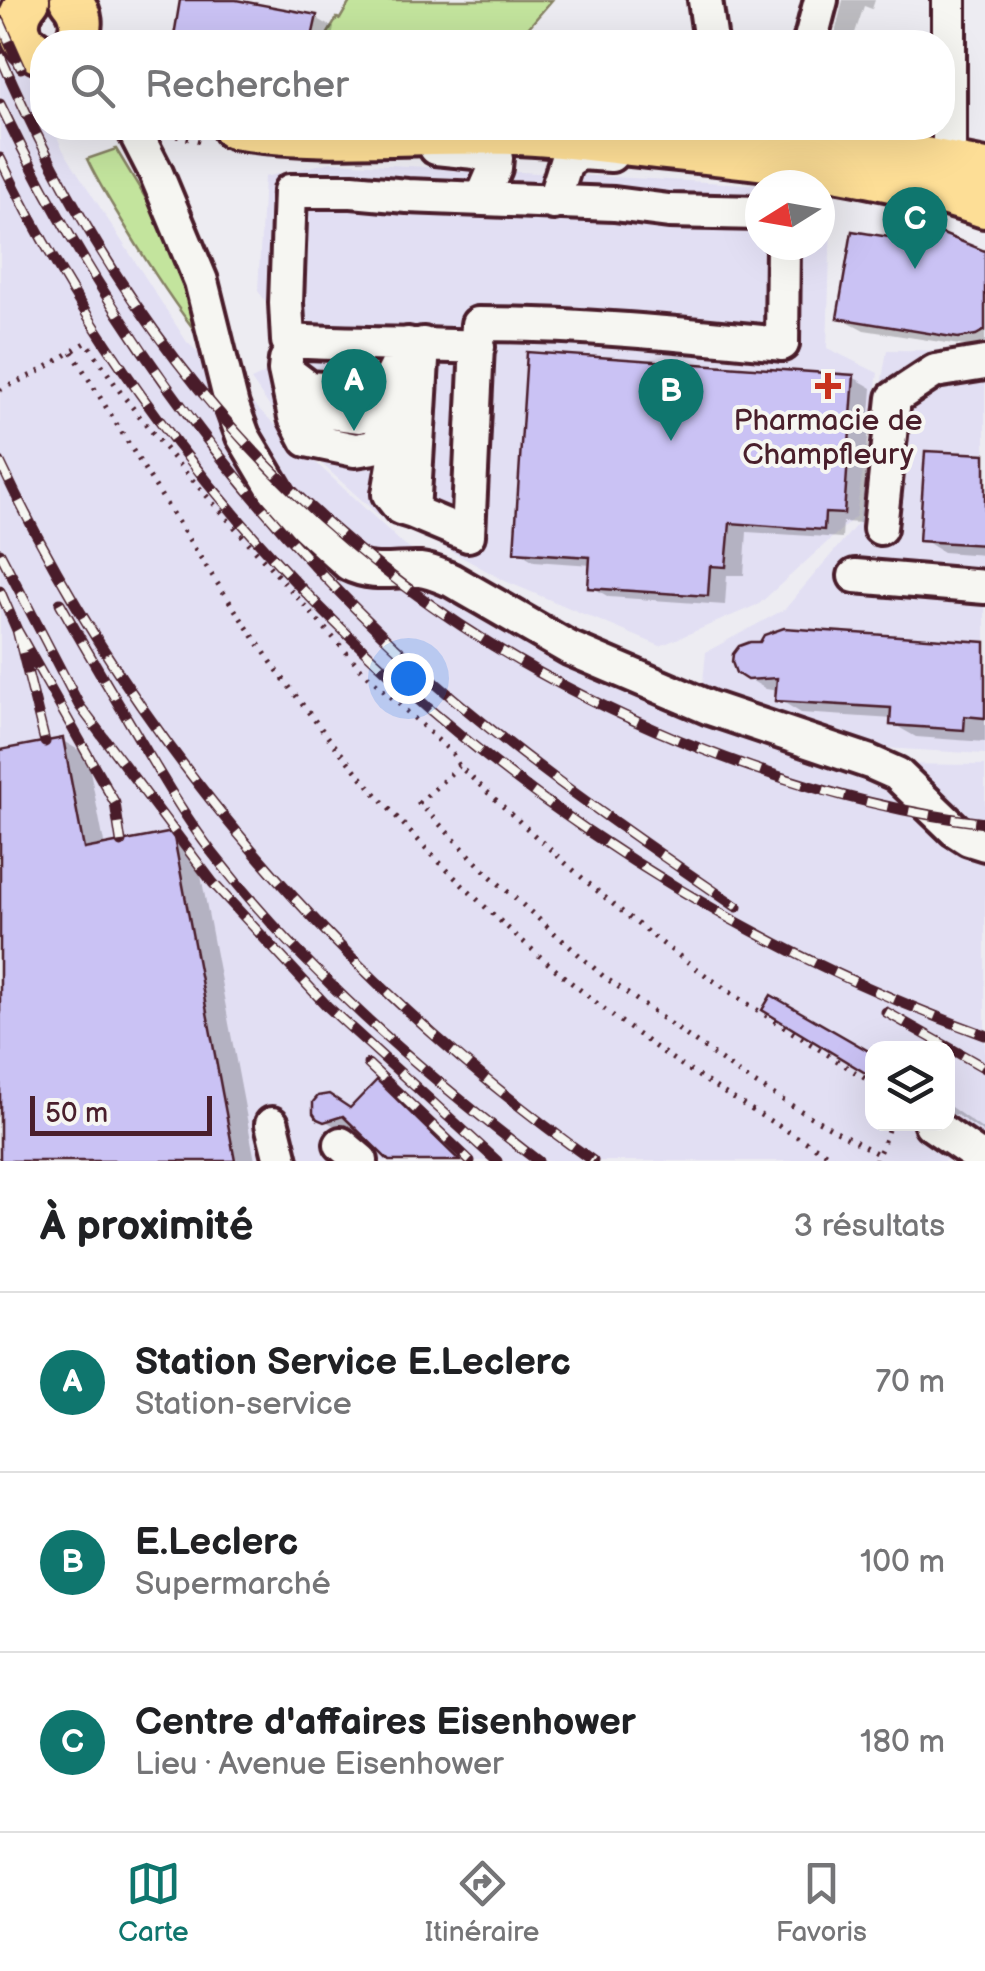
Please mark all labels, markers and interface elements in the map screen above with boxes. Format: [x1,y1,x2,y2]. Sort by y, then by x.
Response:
search box [30,30,955,140]
icon: search [65,58,120,113]
text: Rechercher [145,63,349,108]
north arrow [745,170,835,260]
pin: C [882,186,948,269]
pin: A [322,348,386,431]
pin: B [638,358,704,441]
marker: Pharmacie de Champfleury [817,375,839,397]
place label: Pharmacie de Champfleury [734,403,922,473]
your location [383,653,434,704]
map controls [865,1041,955,1131]
button: layers [865,1041,955,1131]
scale bar [30,1091,212,1136]
text: 50 m [45,1097,108,1130]
text: À proximité [40,1201,253,1252]
text: 3 résultats [793,1207,945,1246]
text: Station Service E.Leclerc [135,1340,571,1385]
text: A [63,1363,82,1402]
text: 70 m [875,1363,945,1402]
text: Station-service [135,1385,352,1424]
text: E.Leclerc [135,1520,298,1565]
text: B [61,1543,84,1582]
text: 100 m [860,1543,945,1582]
text: Supermarché [135,1565,331,1604]
text: Centre d'affaires Eisenhower [135,1700,636,1745]
text: C [61,1723,84,1762]
text: 180 m [860,1723,945,1762]
text: Lieu · Avenue Eisenhower [135,1745,503,1784]
tab: Carte [118,1856,189,1949]
tab: Itinéraire [425,1856,539,1949]
tab: Favoris [776,1856,867,1949]

